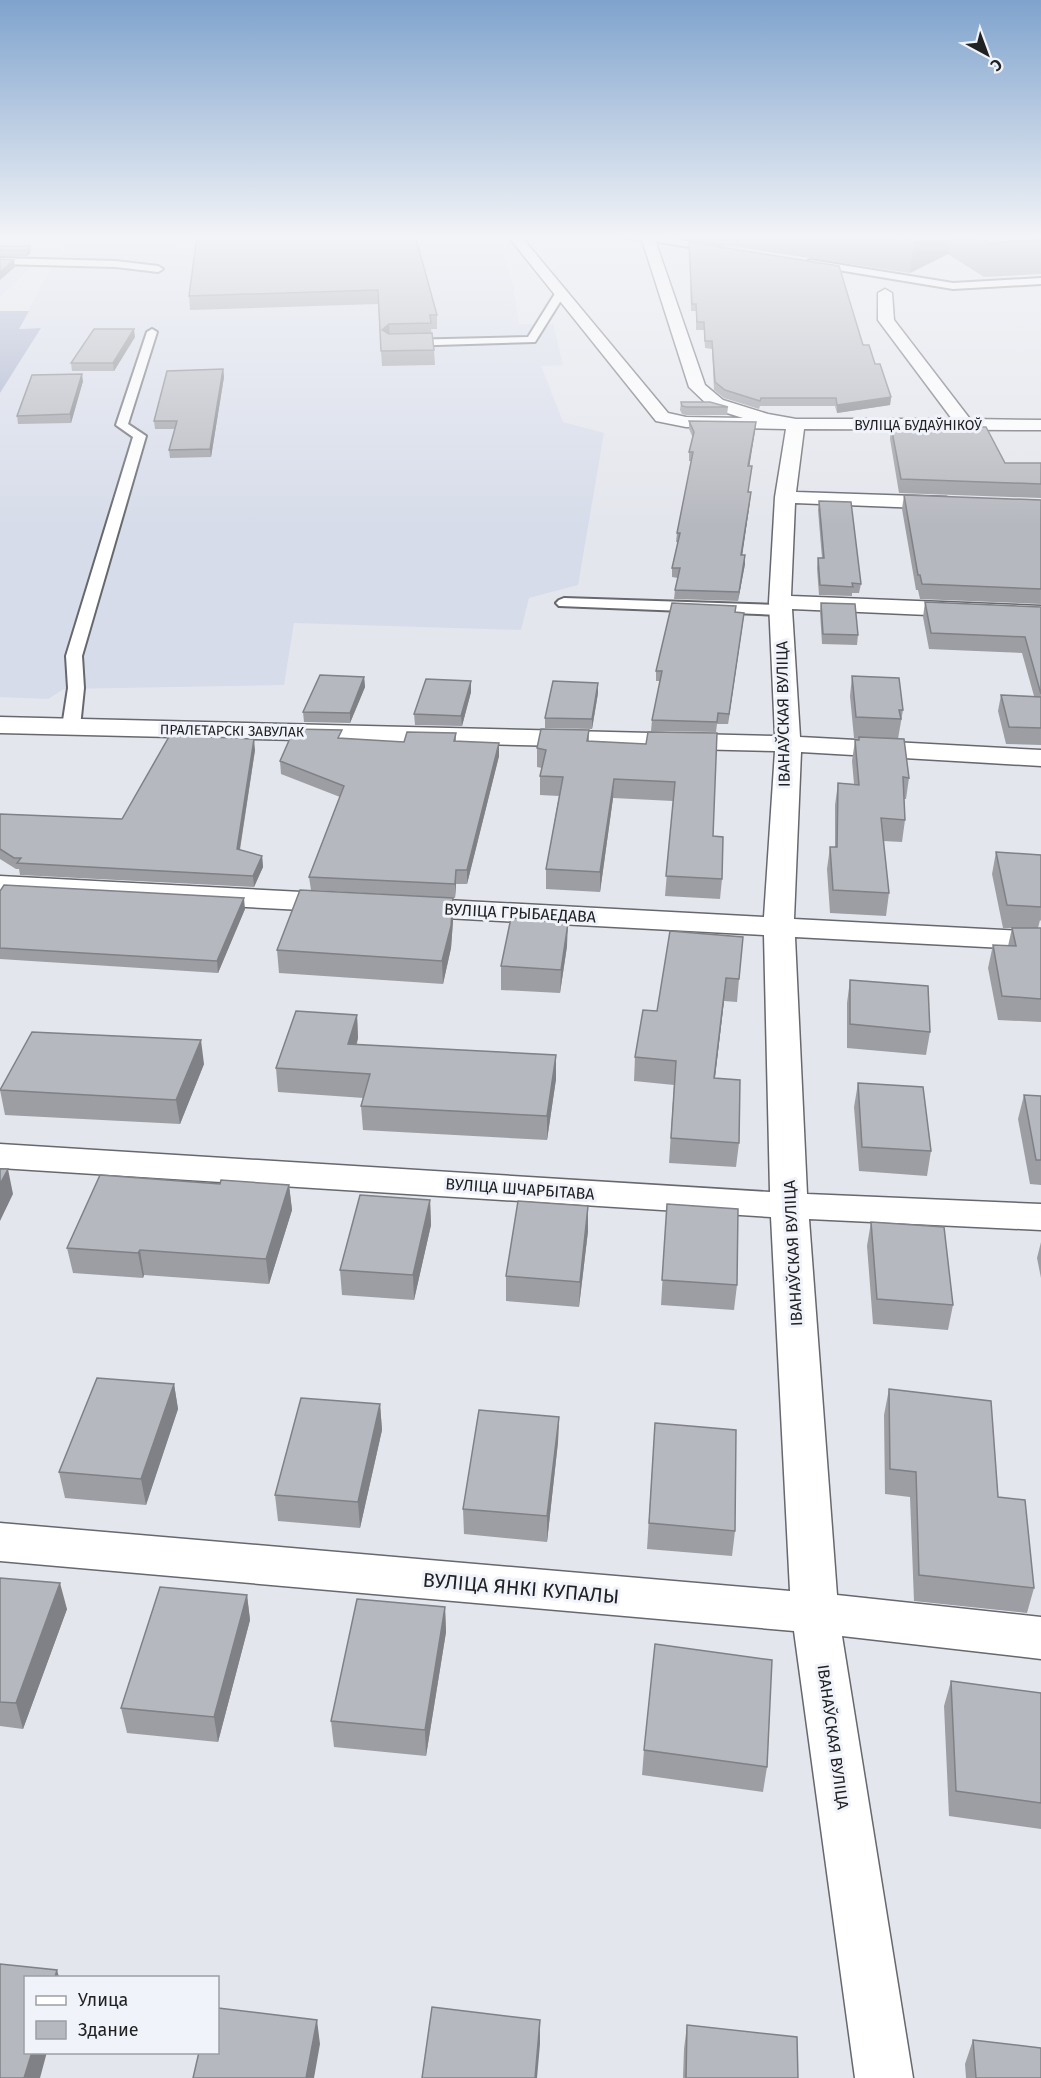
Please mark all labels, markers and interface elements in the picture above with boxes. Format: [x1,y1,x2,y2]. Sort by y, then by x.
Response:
north arrow [957,24,1017,84]
text: С [986,55,1006,76]
street label: ВУЛІЦА БУДАЎНІКОЎ [854,417,982,434]
street label: ІВАНАЎСКАЯ ВУЛІЦА [772,640,794,787]
street label: ПРАЛЕТАРСКІ ЗАВУЛАК [160,721,305,741]
street label: ВУЛІЦА ГРЫБАЕДАВА [444,900,597,927]
street label: ВУЛІЦА ШЧАРБІТАВА [445,1174,596,1204]
street label: ІВАНАЎСКАЯ ВУЛІЦА [780,1179,806,1326]
street label: ВУЛІЦА ЯНКІ КУПАЛЫ [422,1567,620,1609]
street label: ІВАНАЎСКАЯ ВУЛІЦА [813,1663,853,1811]
legend [24,1976,219,2054]
text: Улица [78,1989,128,2011]
text: Здание [78,2019,139,2041]

